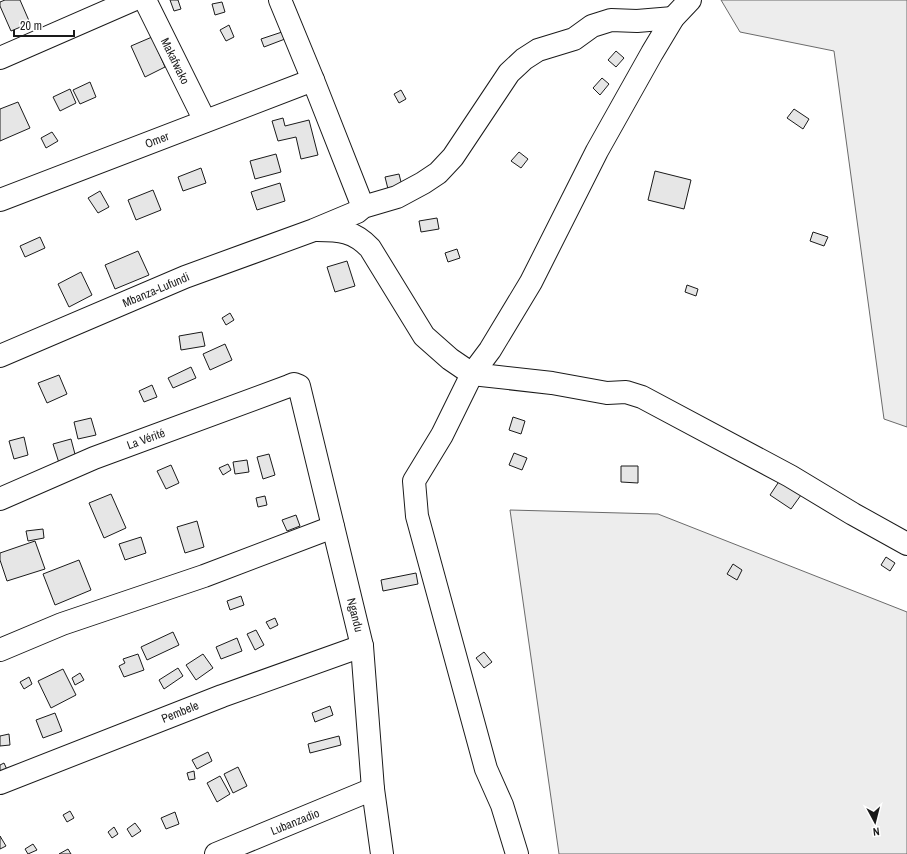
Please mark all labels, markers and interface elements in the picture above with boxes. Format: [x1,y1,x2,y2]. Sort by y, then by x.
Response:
scale bar [14,12,74,38]
text: 20 m [20,18,42,34]
street label: Makafwako [157,35,193,87]
street label: Omer [143,128,172,152]
street label: Mbanza-Lufundi [120,269,192,311]
street label: La Vérité [125,425,167,453]
street label: Ngandu [343,596,367,634]
street label: Pembele [159,697,201,727]
north arrow [855,802,895,842]
street label: Lubanzadio [268,805,322,839]
text: N [872,825,880,839]

